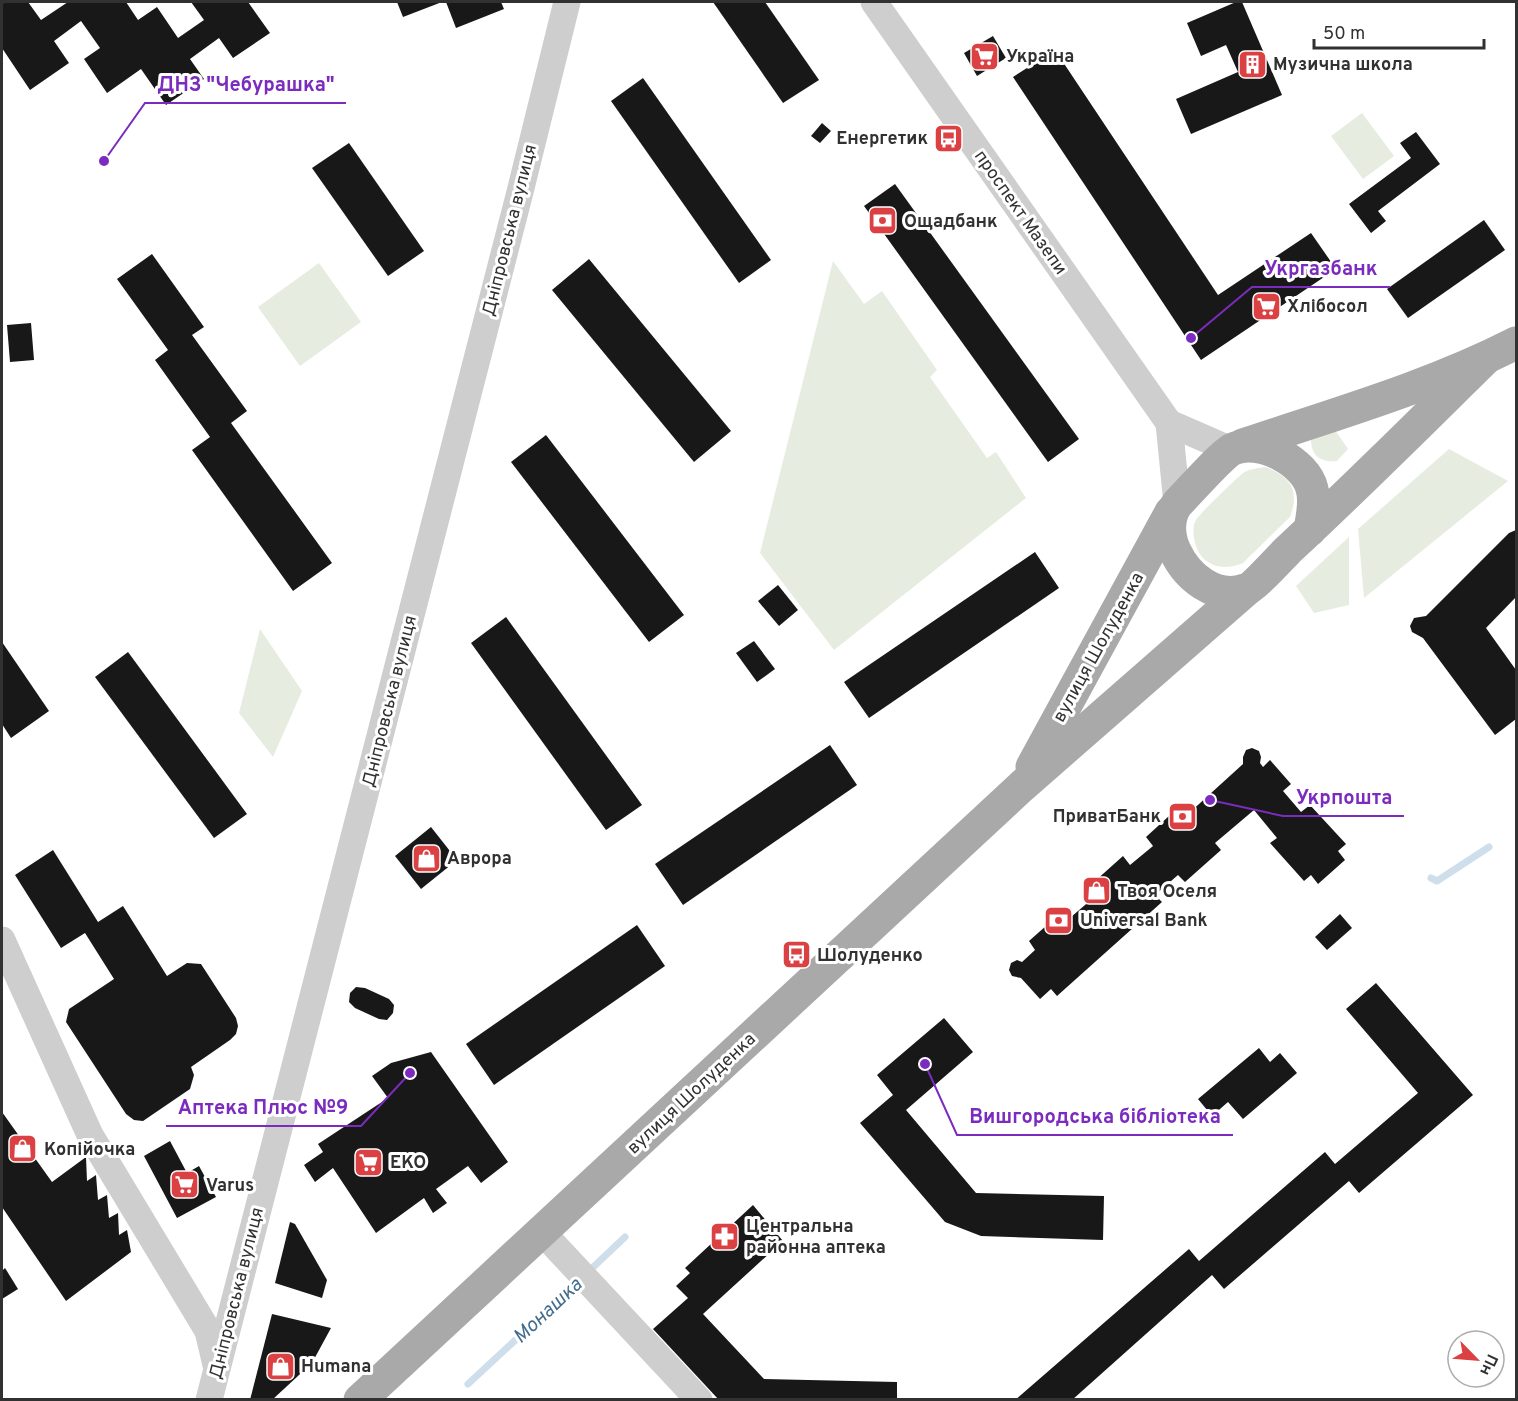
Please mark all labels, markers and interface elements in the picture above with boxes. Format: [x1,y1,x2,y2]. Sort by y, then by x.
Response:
scale bar [1314,12,1484,50]
text: 50 m [1323,23,1365,46]
supermarket icon: Україна [969,40,1001,72]
place label: Україна [1006,46,1074,69]
building icon: Музична школа [1236,48,1268,80]
place label: Музична школа [1273,54,1413,77]
callout: ДНЗ "Чебурашка" [145,65,346,103]
text: ДНЗ "Чебурашка" [157,73,335,99]
bus stop icon: Енергетик [933,122,965,154]
place label: Енергетик [836,128,928,151]
street label: Дніпровська вулиця [478,142,543,319]
street label: проспект Мазепи [968,146,1071,280]
bank icon: Ощадбанк [867,205,899,237]
place label: Ощадбанк [904,211,998,234]
callout: Укргазбанк [1252,249,1390,287]
text: Укргазбанк [1264,257,1378,283]
supermarket icon: Хлібосол [1250,290,1282,322]
place label: Хлібосол [1287,296,1368,319]
street label: вулиця Шолуденка [1049,569,1150,727]
street label: Дніпровська вулиця [358,613,423,790]
callout: Укрпошта [1283,778,1404,816]
text: Укрпошта [1296,786,1392,812]
bank icon: ПриватБанк [1166,800,1198,832]
place label: ПриватБанк [1053,806,1161,829]
shop icon: Аврора [410,842,442,874]
place label: Аврора [447,848,512,871]
shop icon: Твоя Оселя [1080,875,1112,907]
place label: Твоя Оселя [1117,881,1217,904]
bank icon: Universal Bank [1043,904,1075,936]
place label: Universal Bank [1080,910,1208,933]
bus stop icon: Шолуденко [780,939,812,971]
place label: Шолуденко [817,945,923,968]
street label: вулиця Шолуденка [623,1028,761,1160]
callout: Аптека Плюс №9 [166,1088,361,1126]
text: Аптека Плюс №9 [178,1096,348,1122]
callout: Вишгородська бібліотека [957,1097,1233,1135]
text: Вишгородська бібліотека [969,1105,1221,1131]
shop icon: Копійочка [7,1133,39,1165]
place label: Копійочка [44,1139,135,1162]
supermarket icon: EKO [353,1146,385,1178]
place label: EKO [390,1152,426,1175]
supermarket icon: Varus [169,1169,201,1201]
place label: Varus [206,1175,254,1198]
street label: Дніпровська вулиця [205,1205,270,1382]
place label: Центральна районна аптека [746,1216,886,1260]
pharmacy icon: Центральна районна аптека [709,1220,741,1252]
water label: Монашка [508,1272,589,1350]
north arrow [1446,1329,1506,1389]
shop icon: Humana [264,1350,296,1382]
text: Пн [1474,1350,1501,1379]
place label: Humana [301,1356,371,1379]

